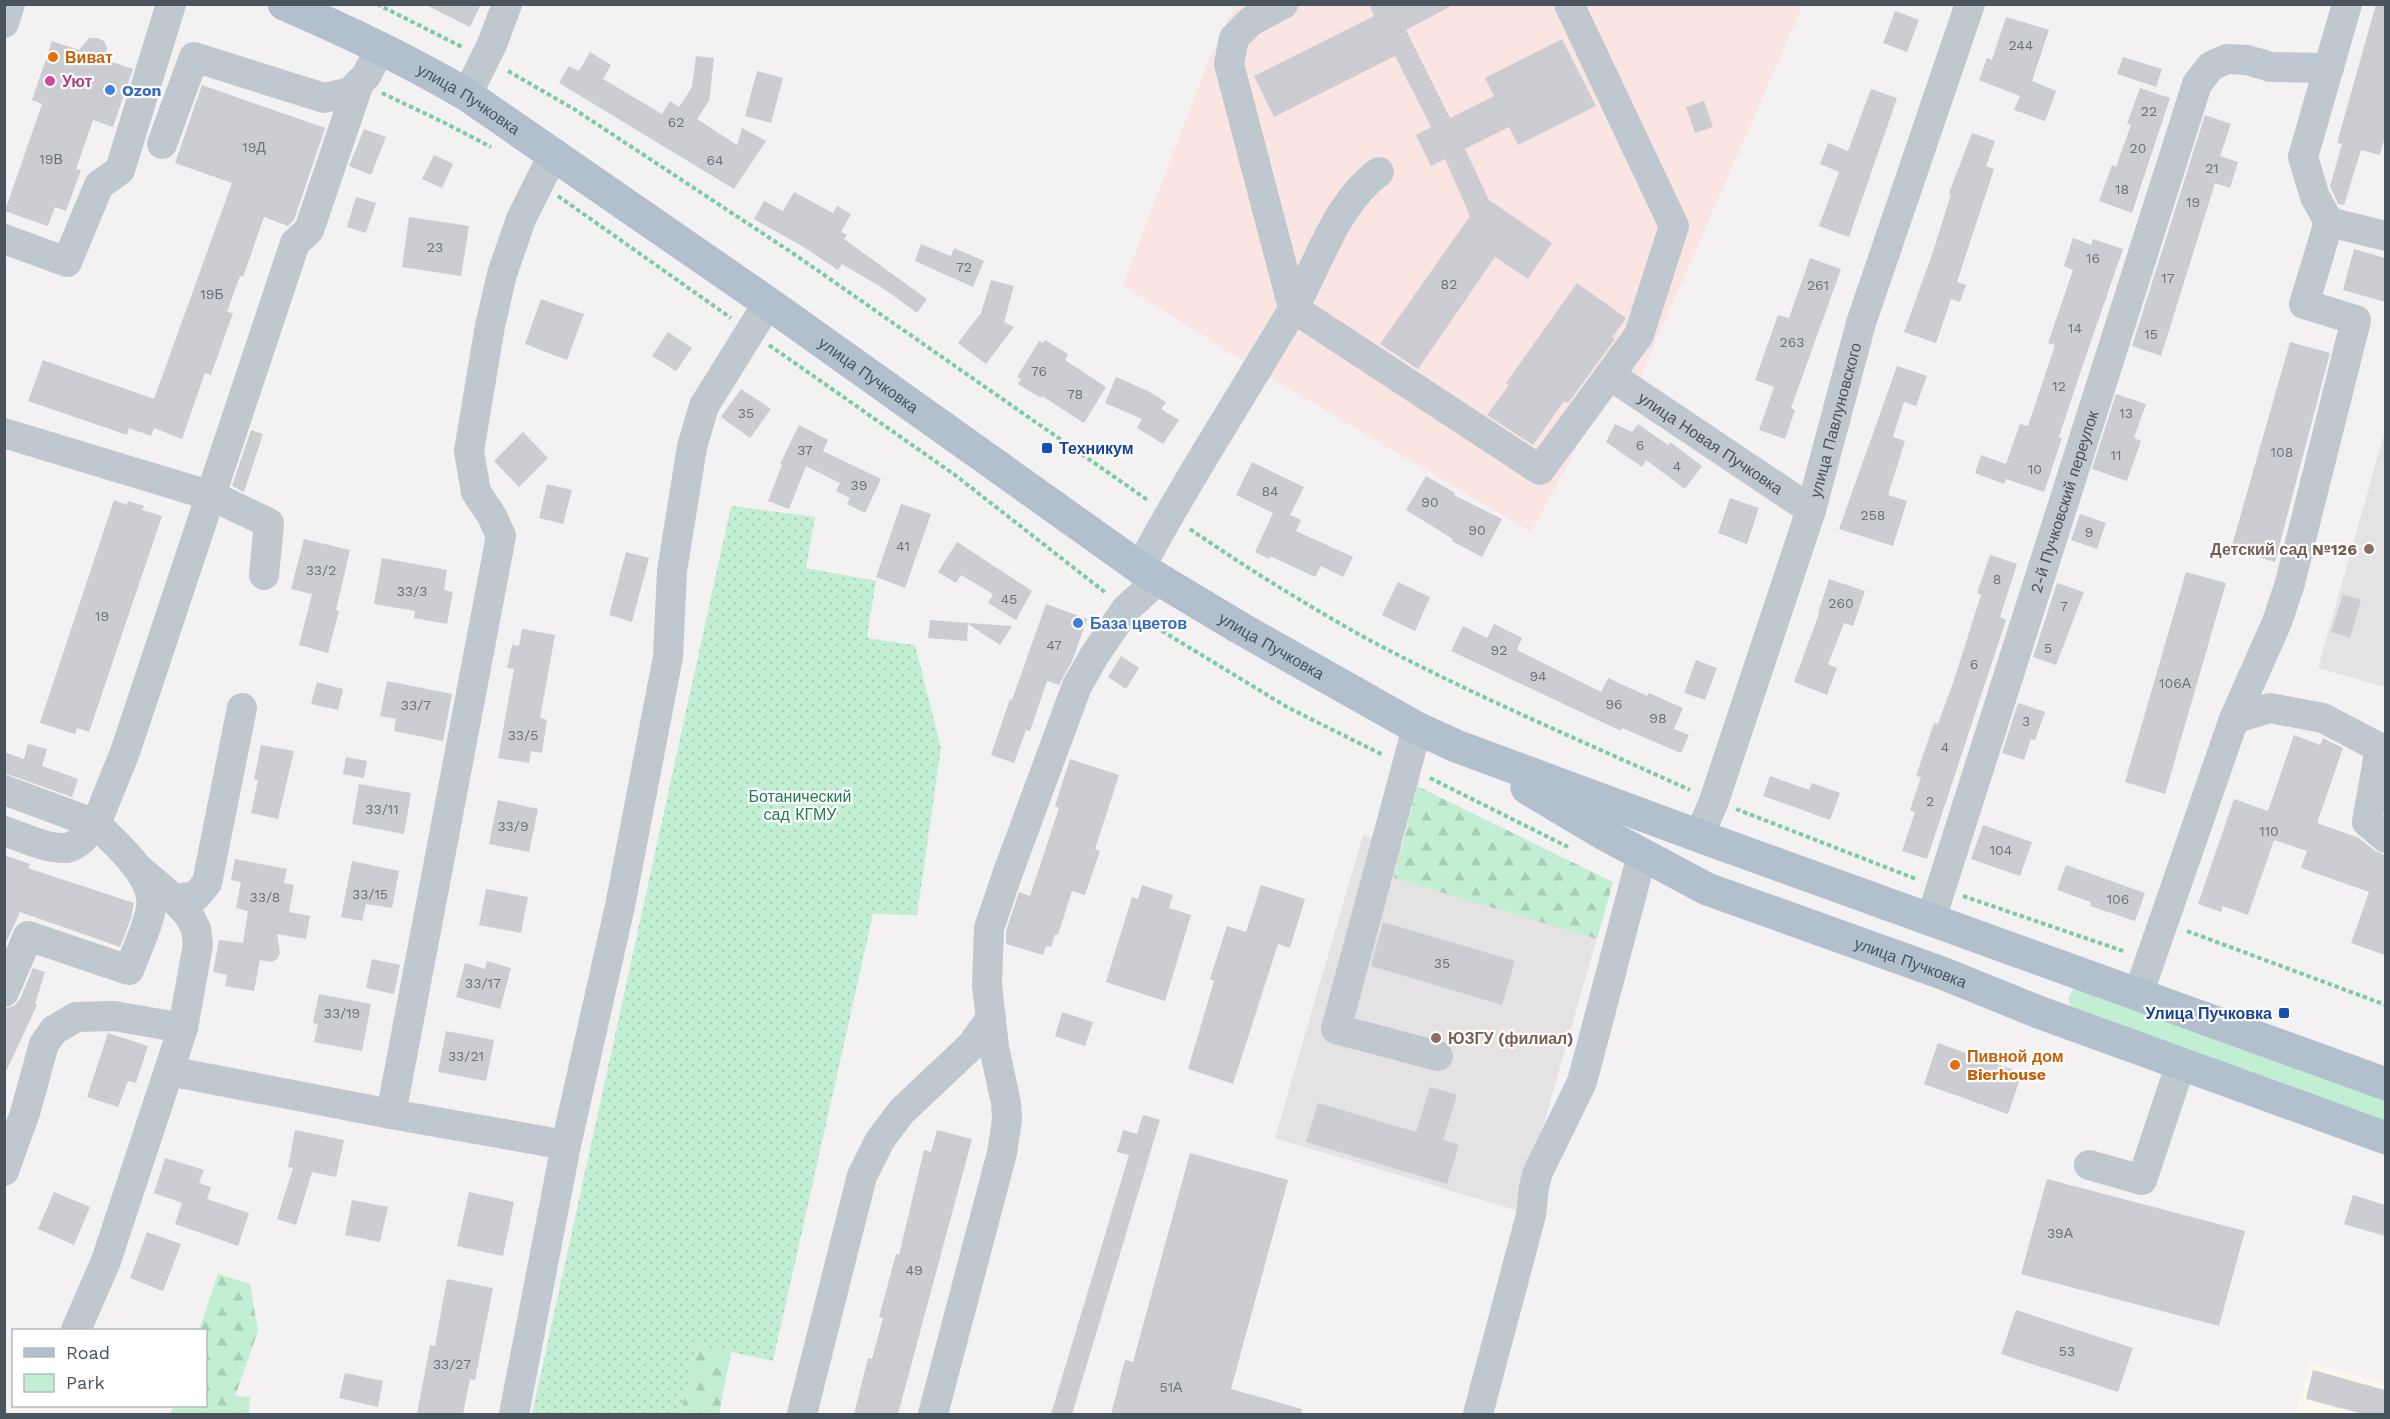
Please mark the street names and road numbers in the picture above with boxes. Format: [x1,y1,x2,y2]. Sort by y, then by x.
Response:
street label: улица Пучковка [414,60,524,139]
street label: улица Пучковка [815,333,922,417]
street label: улица Павлуновского [1806,340,1865,500]
street label: улица Новая Пучковка [1634,388,1786,498]
street label: 2-й Пучковский переулок [2026,407,2103,595]
street label: улица Пучковка [1215,609,1328,684]
street label: улица Пучковка [1852,934,1970,992]

